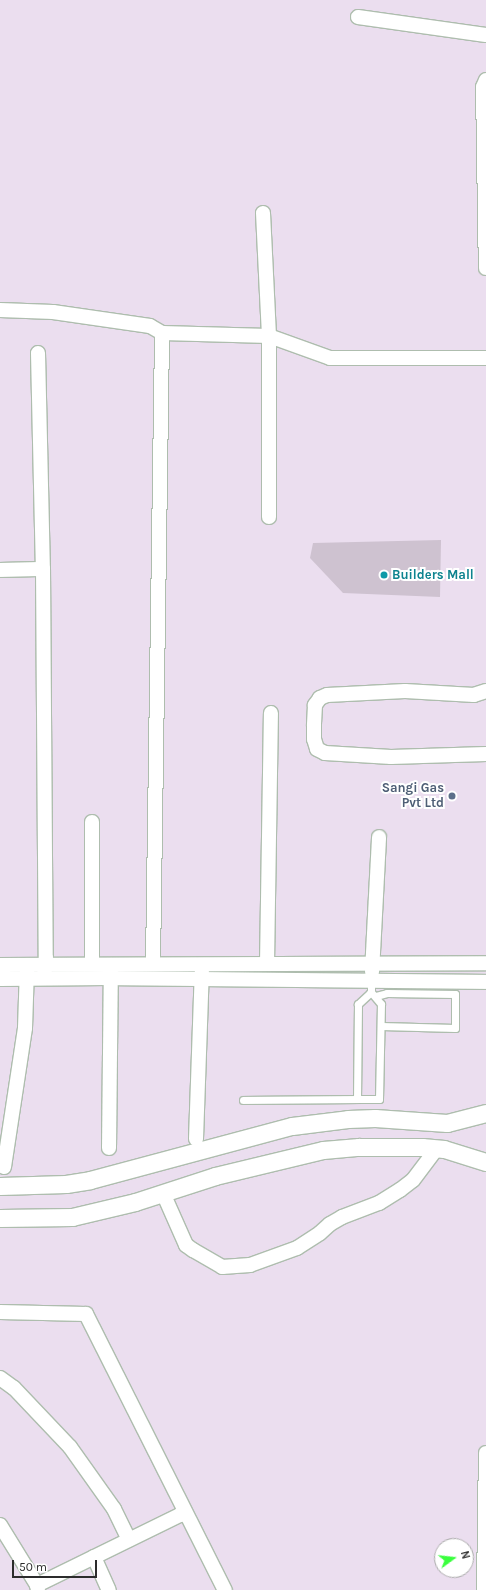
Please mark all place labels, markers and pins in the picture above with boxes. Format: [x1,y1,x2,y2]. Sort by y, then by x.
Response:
place label: Builders Mall [392,567,474,583]
marker: Builders Mall [379,570,389,580]
place label: Sangi Gas Pvt Ltd [382,781,444,812]
marker: Sangi Gas Pvt Ltd [447,791,457,801]

